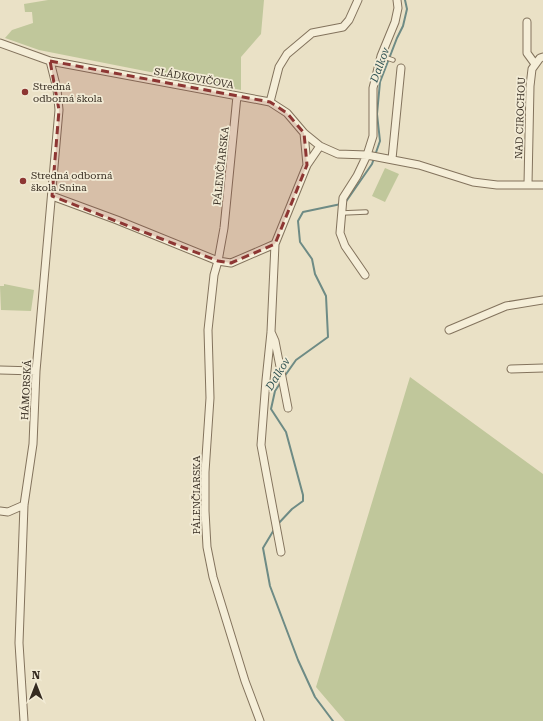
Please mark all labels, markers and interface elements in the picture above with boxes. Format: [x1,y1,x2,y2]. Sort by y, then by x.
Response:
water label: Dalkov [367,45,392,85]
street label: SLÁDKOVIČOVA [153,66,235,90]
street label: NAD CIROCHOU [513,77,527,159]
place label: Stredná odborná škola [33,81,103,104]
marker: Stredná odborná škola [20,87,30,97]
street label: PÁLENČIARSKA [211,126,231,206]
place label: Stredná odborná škola Snina [31,170,113,193]
marker: Stredná odborná škola Snina [18,176,28,186]
water label: Dalkov [262,355,293,394]
street label: HÁMORSKÁ [19,360,33,420]
street label: PÁLENČIARSKA [191,455,202,535]
north arrow [16,665,56,705]
text: N [32,669,41,682]

